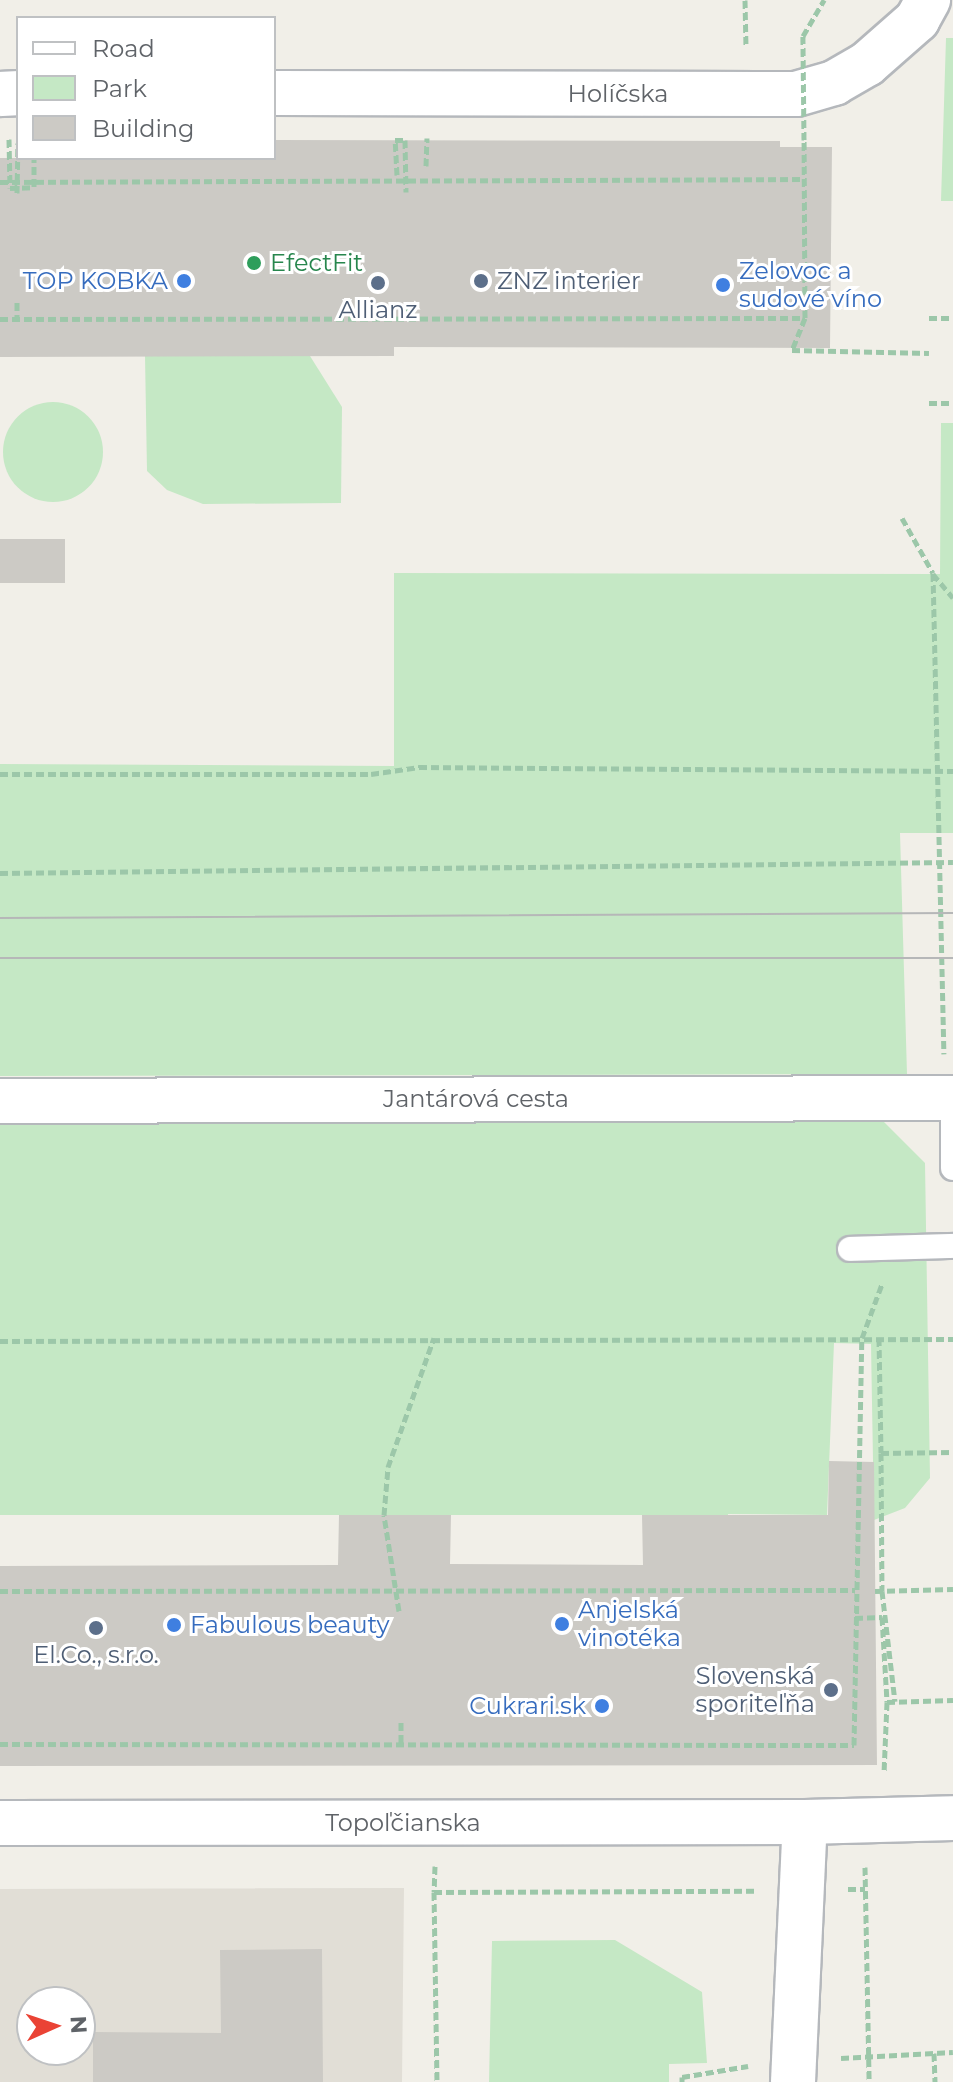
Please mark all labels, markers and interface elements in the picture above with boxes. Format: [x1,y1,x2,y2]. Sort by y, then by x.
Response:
legend [16,16,276,160]
text: Road [92,34,155,63]
text: Park [92,74,147,103]
street label: Holíčska [568,80,668,108]
text: Building [92,114,195,143]
place label: EfectFit [270,249,363,277]
marker: EfectFit [245,254,263,272]
place label: Zelovoc a sudové víno [739,257,882,313]
place label: TOP KOBKA [23,267,168,295]
place label: ZNZ interier [497,267,641,295]
marker: TOP KOBKA [175,272,193,290]
marker: ZNZ interier [472,272,490,290]
marker: Allianz [369,274,387,292]
marker: Zelovoc a sudové víno [714,276,732,294]
place label: Allianz [338,296,418,324]
street label: Jantárová cesta [383,1085,569,1113]
place label: Anjelská vinotéka [578,1596,681,1652]
place label: Fabulous beauty [190,1611,389,1639]
marker: Anjelská vinotéka [553,1615,571,1633]
marker: Fabulous beauty [165,1616,183,1634]
marker: El.Co., s.r.o. [87,1619,105,1637]
place label: El.Co., s.r.o. [33,1641,159,1669]
place label: Slovenská sporiteľňa [696,1662,815,1718]
marker: Slovenská sporiteľňa [822,1681,840,1699]
place label: Cukrari.sk [469,1692,586,1720]
marker: Cukrari.sk [593,1697,611,1715]
street label: Topoľčianska [325,1809,481,1837]
north arrow [16,1986,96,2066]
text: N [65,2015,92,2034]

